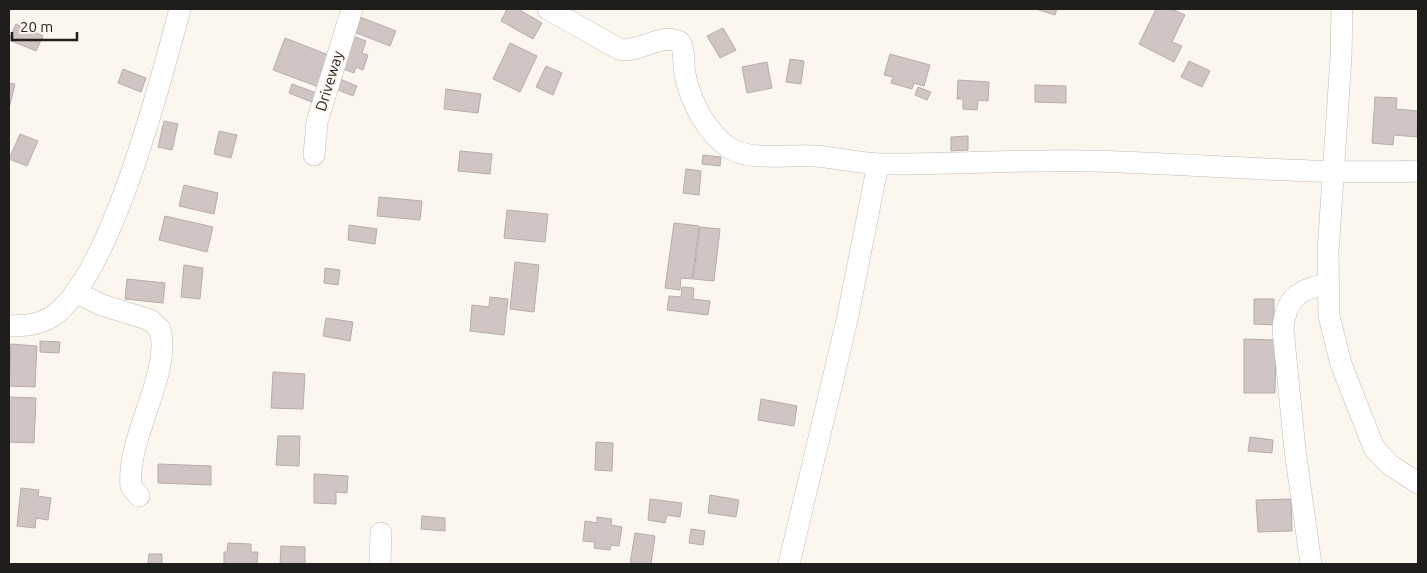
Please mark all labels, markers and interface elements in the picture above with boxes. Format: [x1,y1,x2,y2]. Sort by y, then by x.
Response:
scale bar [12,10,78,42]
text: 20 m [20,18,53,35]
street label: Driveway [312,49,346,113]

